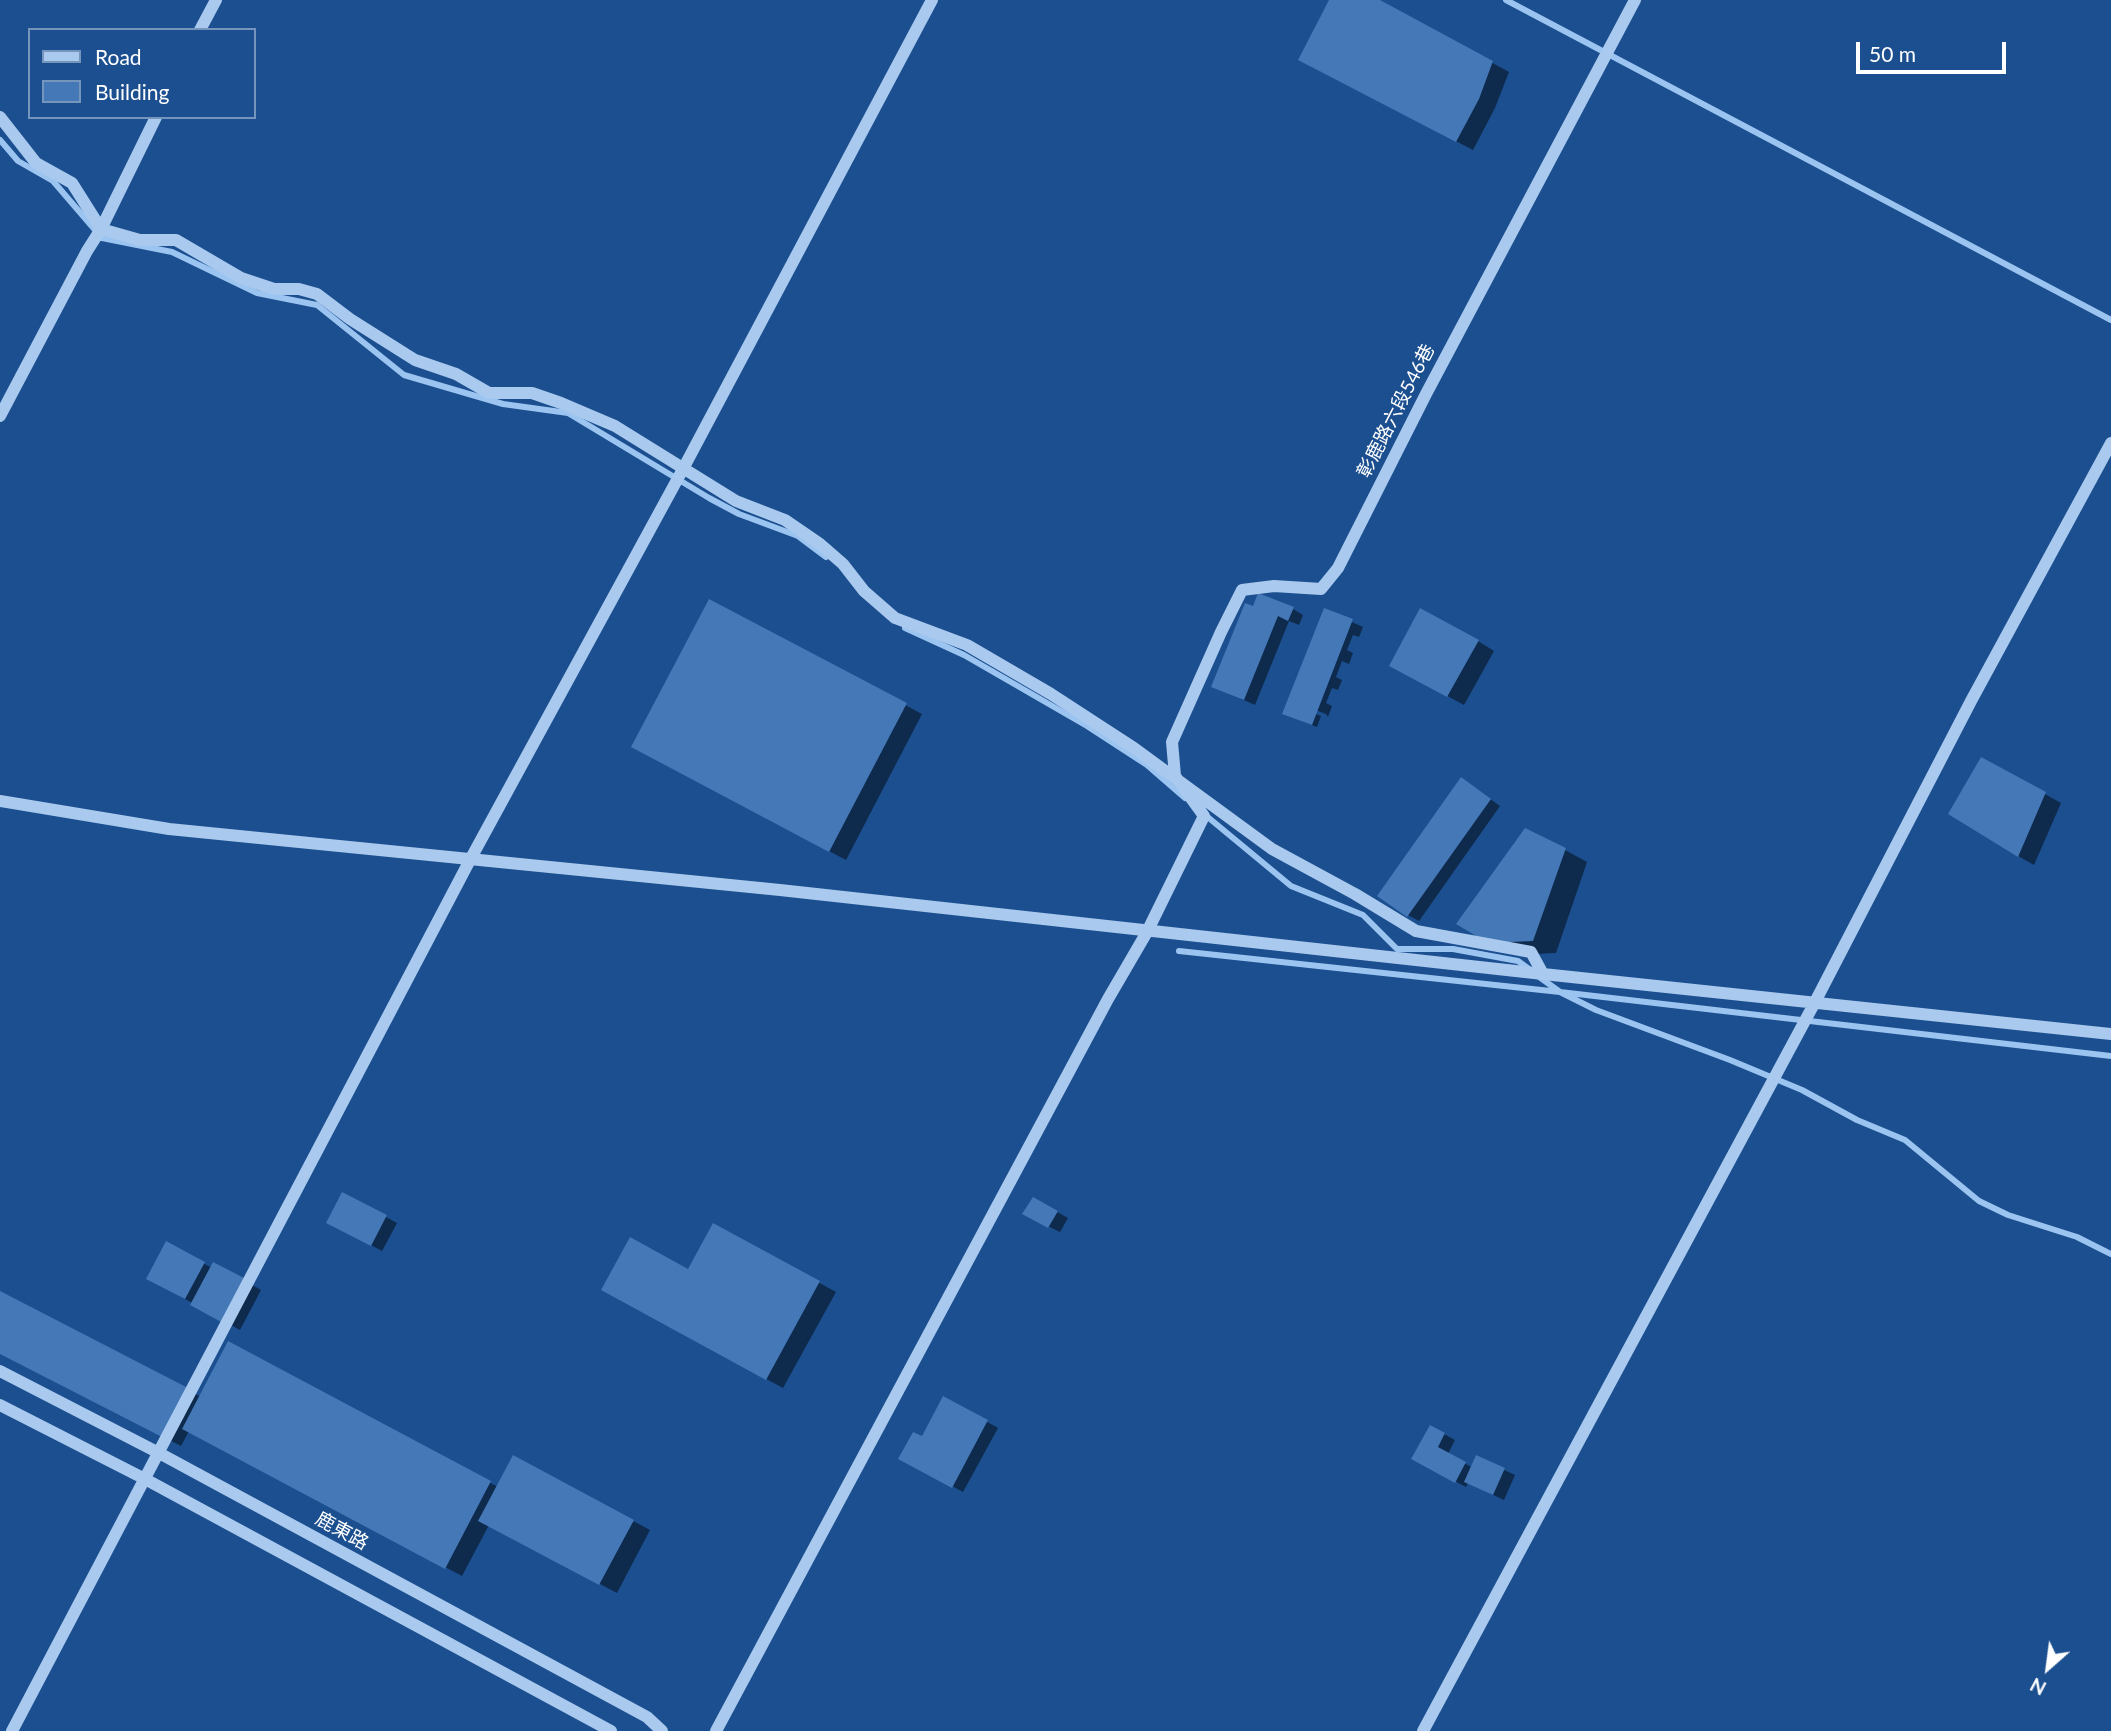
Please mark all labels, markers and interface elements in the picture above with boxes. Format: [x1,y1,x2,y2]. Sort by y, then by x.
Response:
legend [28,28,256,119]
scale bar [1859,28,2010,72]
text: 50 m [1869,41,1916,66]
text: Road [95,44,142,69]
text: Building [95,79,170,104]
street label: 彰鹿路六段546巷 [1352,340,1440,482]
street label: 鹿東路 [312,1507,372,1555]
north arrow [2013,1633,2083,1703]
text: N [2026,1673,2050,1701]

